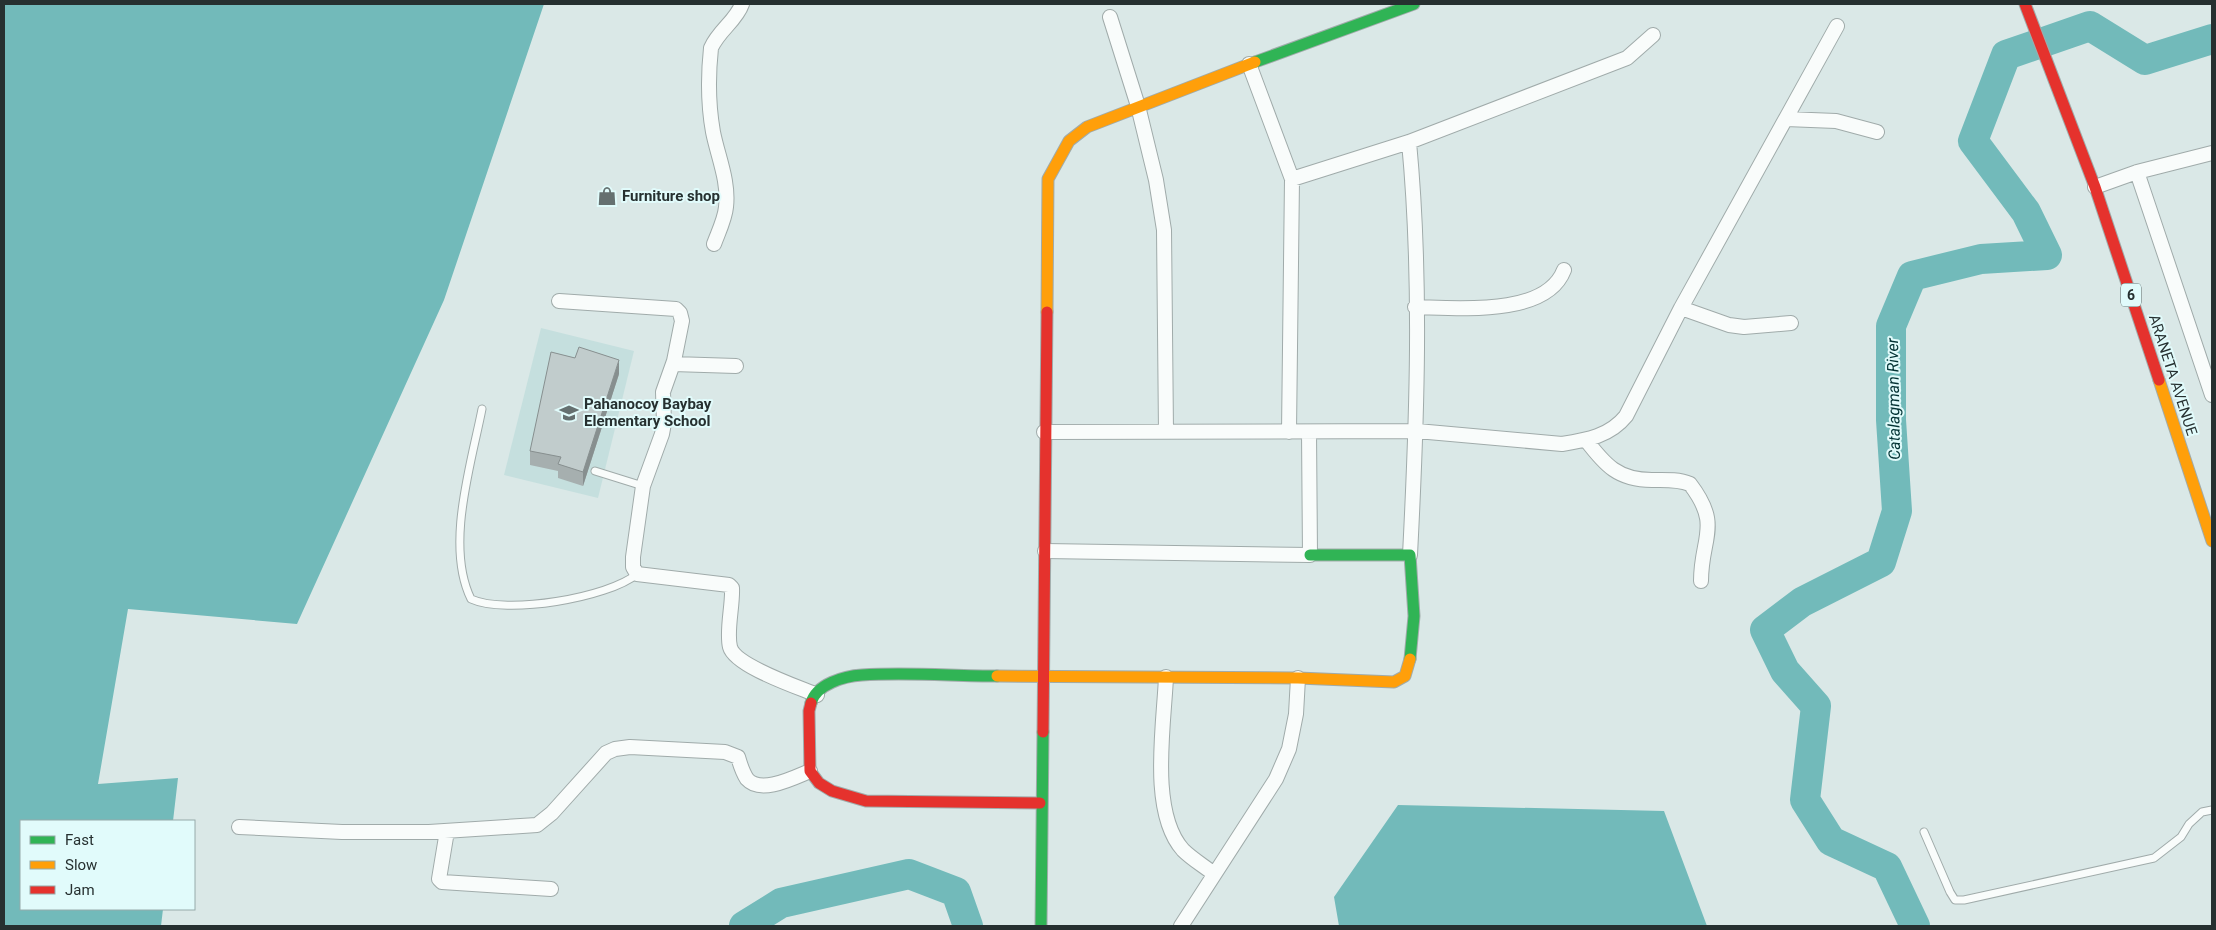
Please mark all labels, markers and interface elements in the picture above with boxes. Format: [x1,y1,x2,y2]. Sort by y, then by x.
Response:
shop icon: Furniture shop [596,185,618,207]
place label: Furniture shop [622,187,720,205]
road number: 6 [2121,284,2141,306]
street label: ARANETA AVENUE [2145,312,2201,438]
water label: Catalagman River [1883,337,1904,460]
place label: Pahanocoy Baybay Elementary School [584,395,712,430]
school or university icon: Pahanocoy Baybay Elementary School [558,402,580,424]
legend [20,820,195,910]
text: Fast [65,831,94,849]
text: Slow [65,856,97,874]
text: Jam [65,881,95,899]

